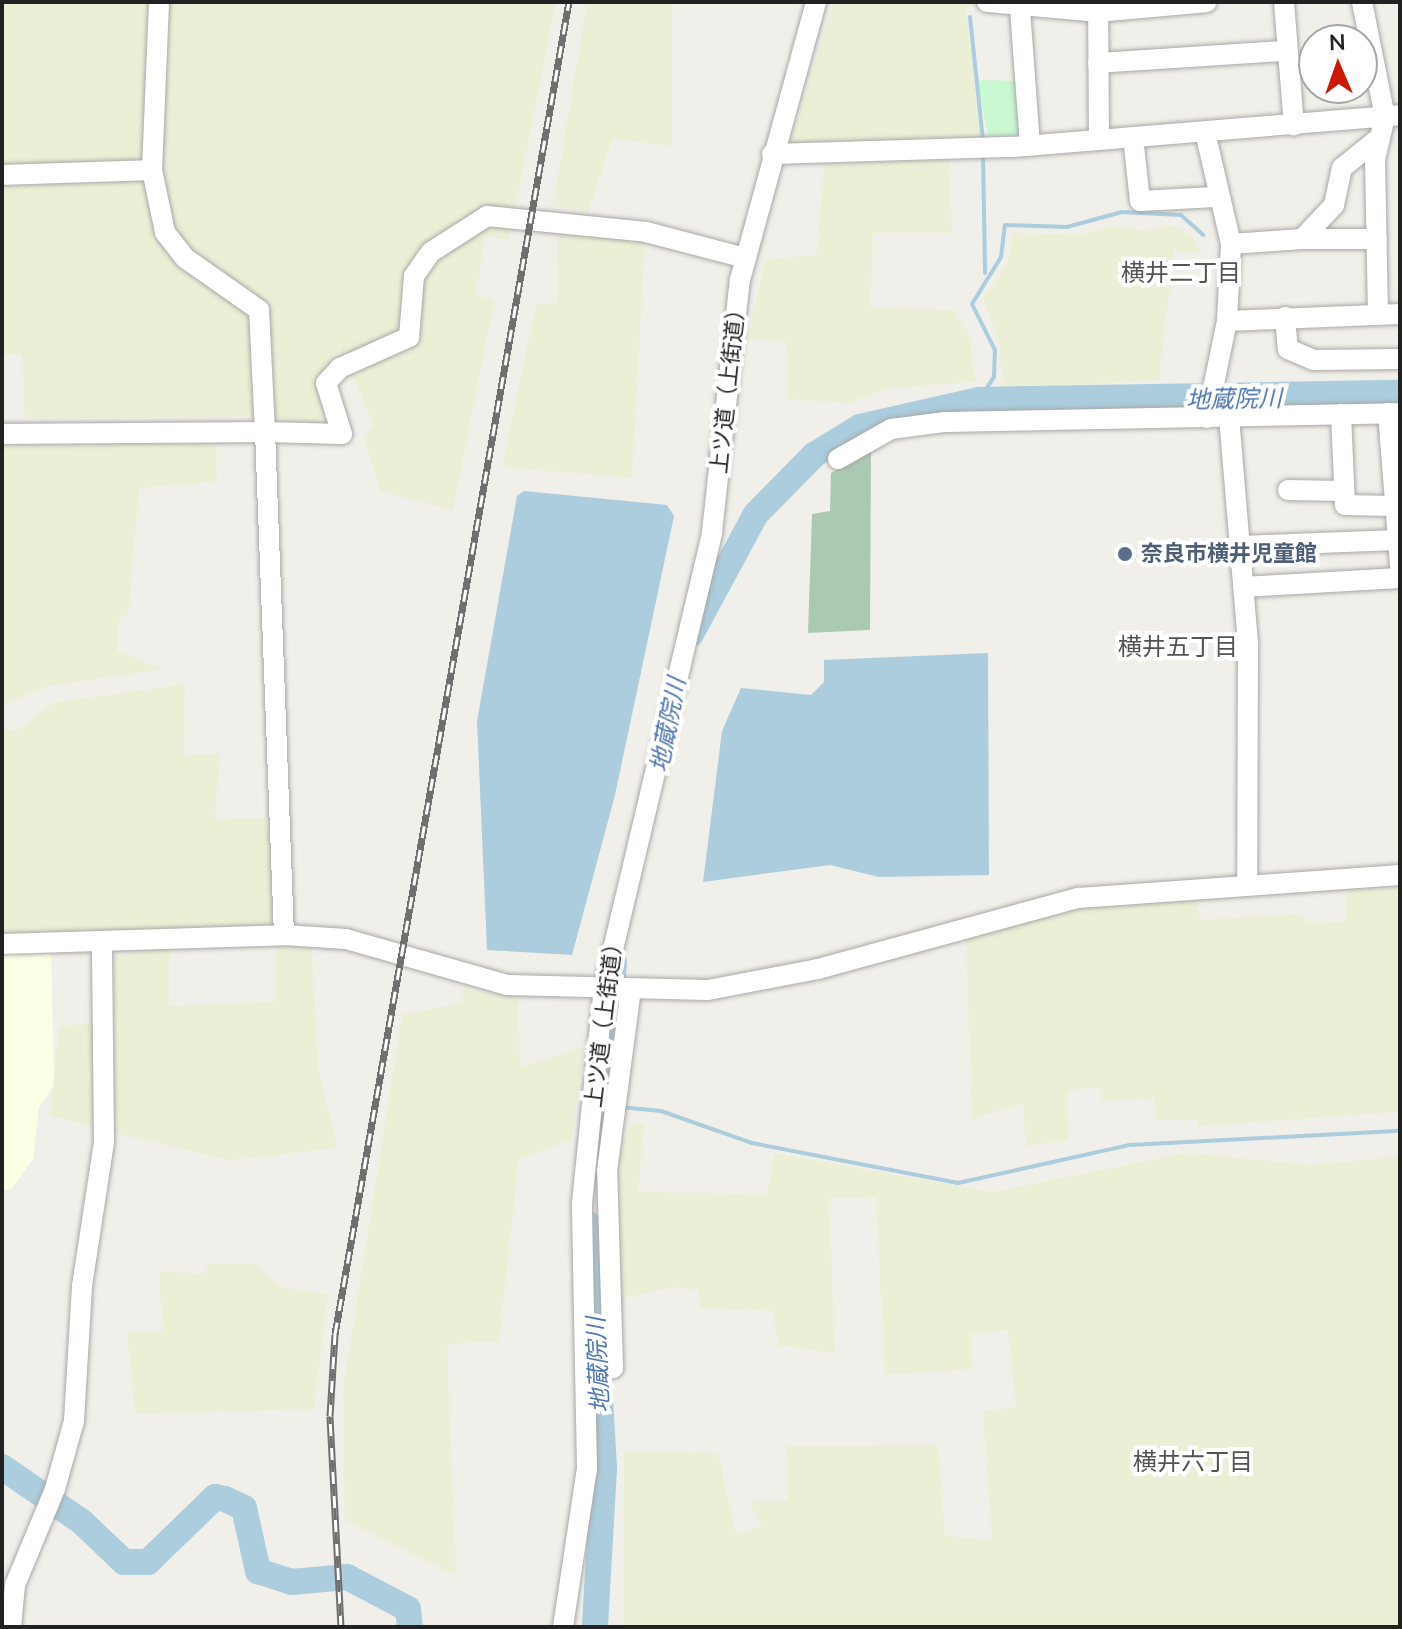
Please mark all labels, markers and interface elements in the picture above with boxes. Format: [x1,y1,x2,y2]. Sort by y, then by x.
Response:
north arrow [1298,24,1378,104]
text: N [1328,28,1346,56]
district label: 横井二丁目 [1121,259,1241,287]
street label: 上ツ道（上街道） [706,297,750,475]
water label: 地蔵院川 [1186,384,1282,414]
place label: 奈良市横井児童館 [1141,541,1317,567]
marker: 奈良市横井児童館 [1116,545,1134,563]
district label: 横井五丁目 [1118,633,1238,661]
water label: 地蔵院川 [645,675,691,775]
street label: 上ツ道（上街道） [580,931,628,1109]
water label: 地蔵院川 [581,1316,615,1414]
district label: 横井六丁目 [1133,1448,1253,1476]

